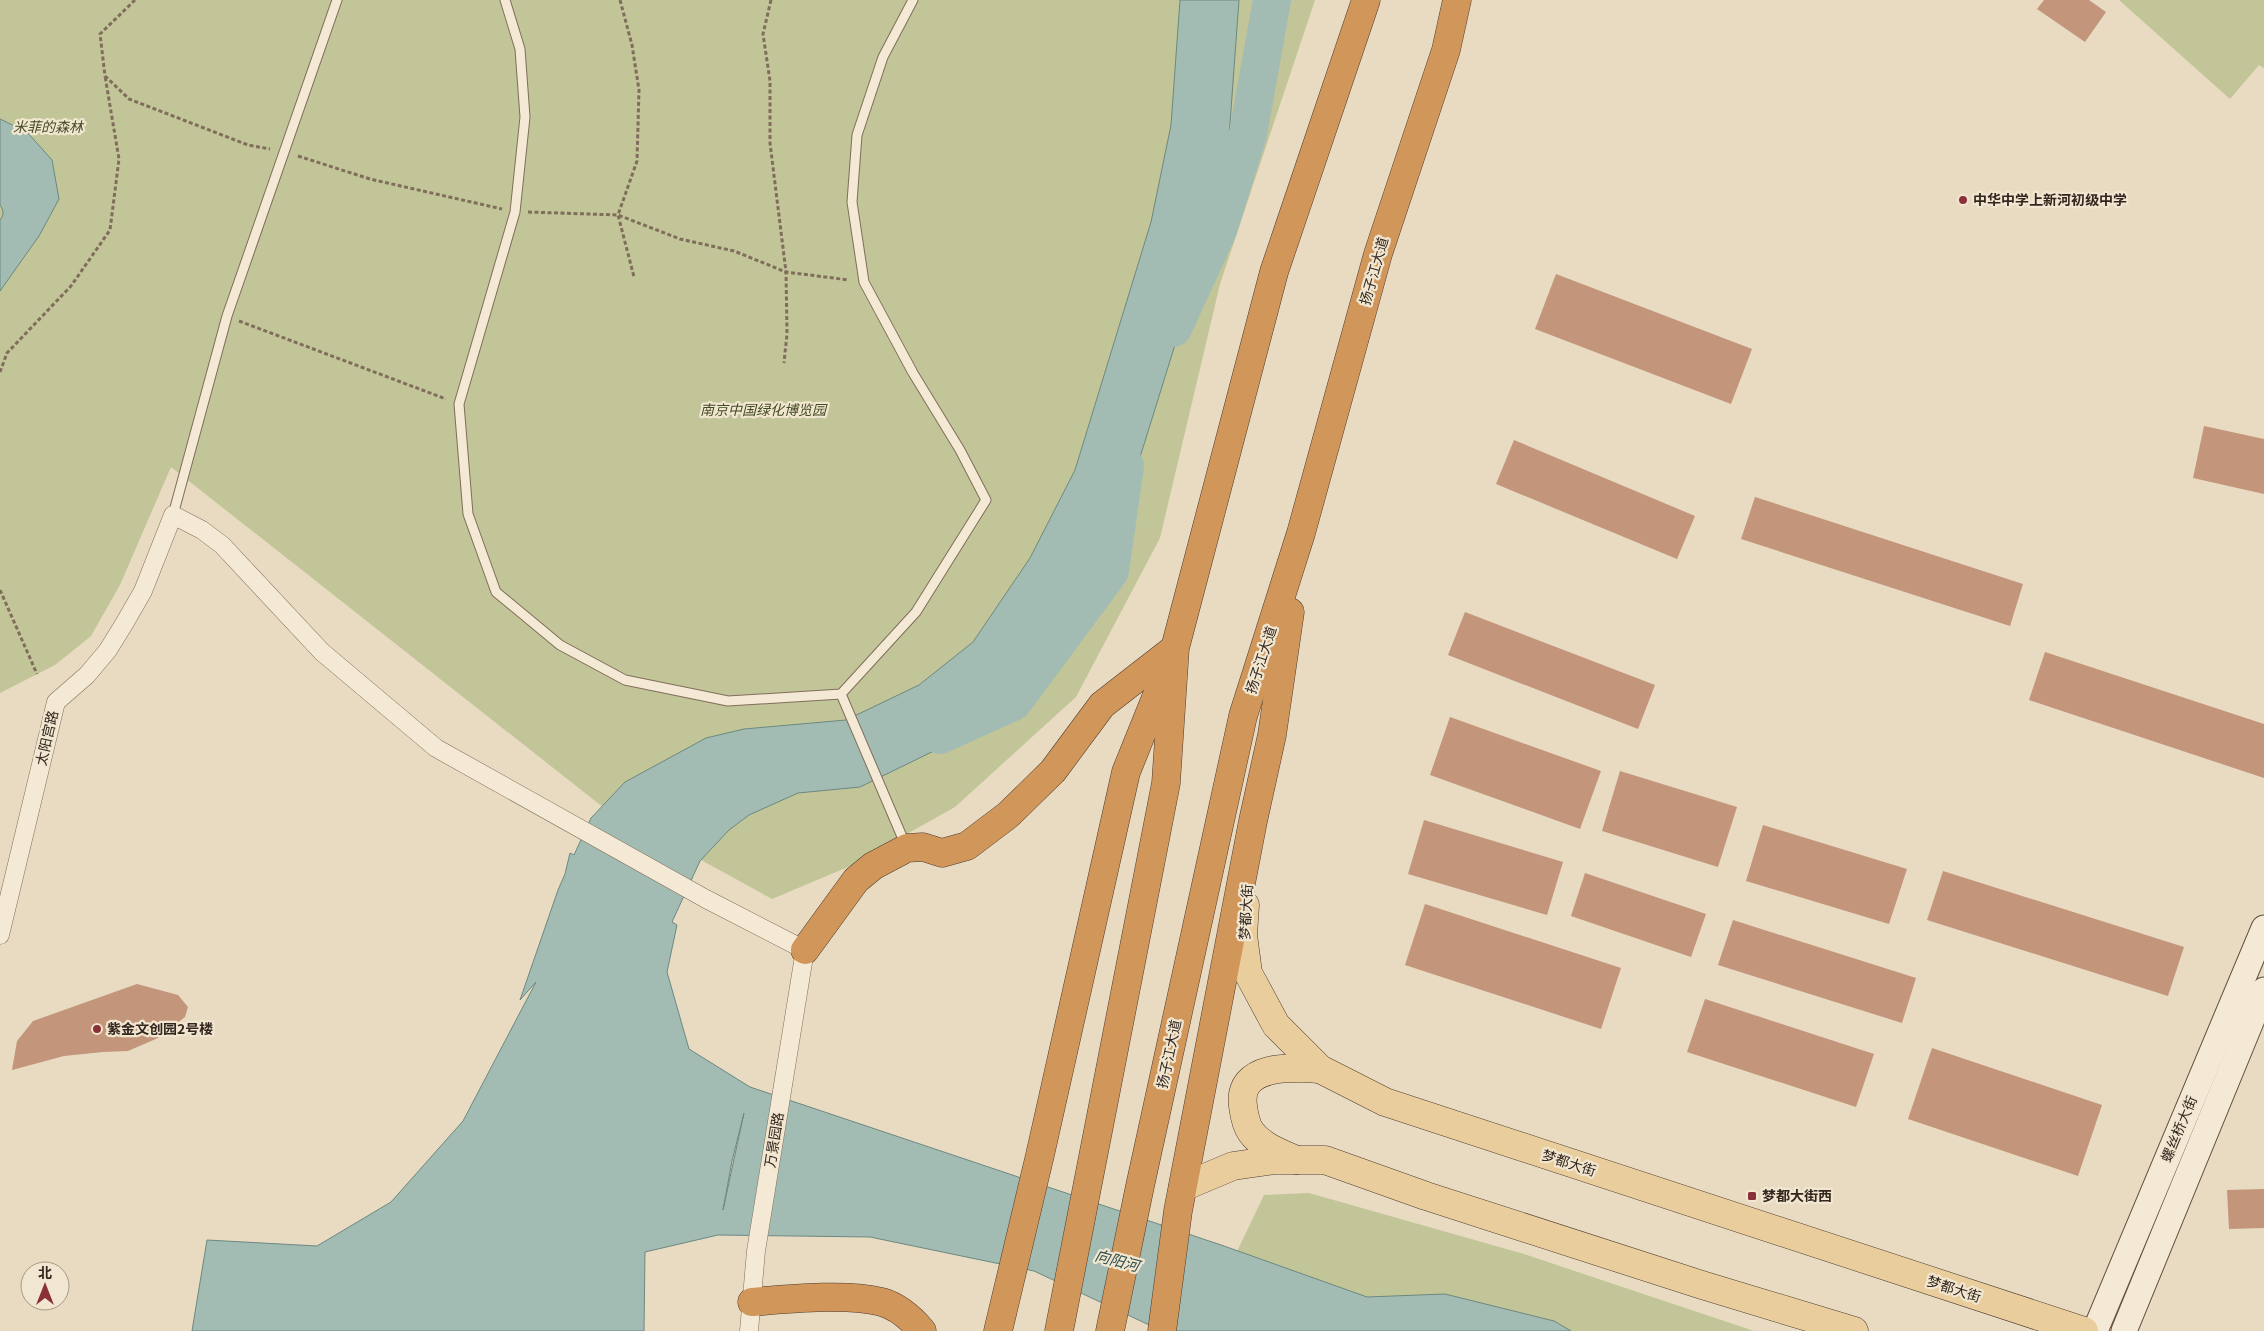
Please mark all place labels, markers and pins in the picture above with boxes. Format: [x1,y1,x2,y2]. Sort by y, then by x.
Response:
place label: 中华中学上新河初级中学 [1973,189,2127,209]
marker: 中华中学上新河初级中学 [1957,194,1969,206]
place label: 紫金文创园2号楼 [107,1018,213,1038]
marker: 紫金文创园2号楼 [91,1023,103,1035]
place label: 梦都大街西 [1762,1185,1832,1205]
marker: 梦都大街西 [1746,1190,1758,1202]

